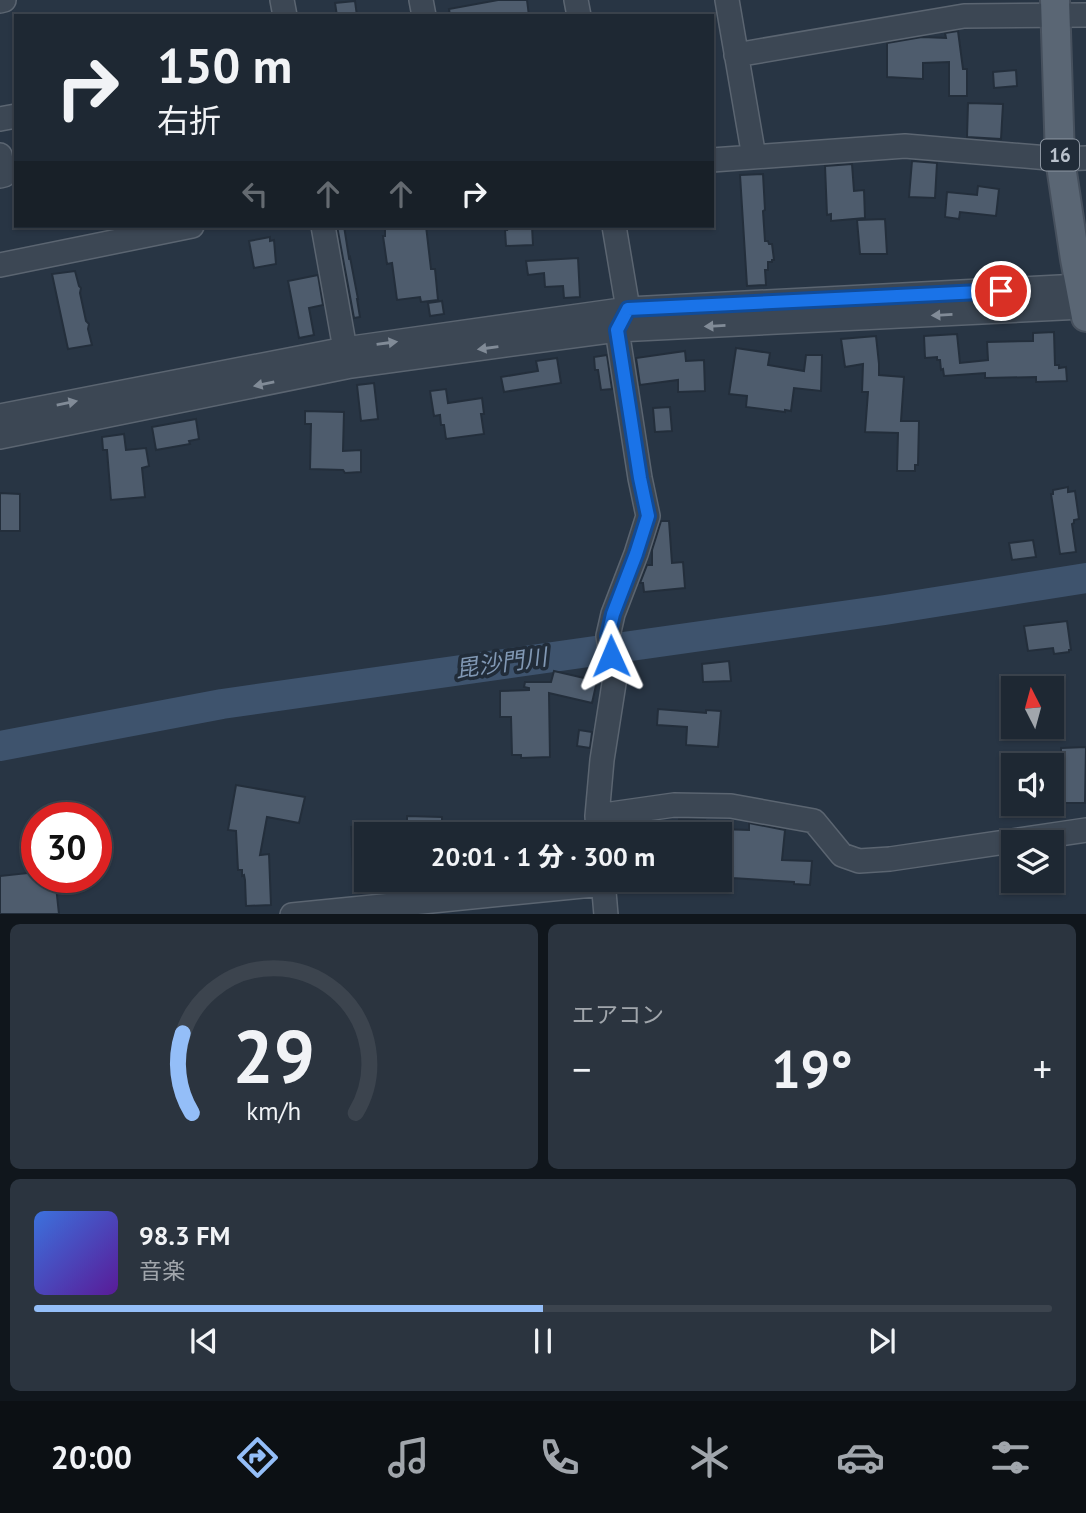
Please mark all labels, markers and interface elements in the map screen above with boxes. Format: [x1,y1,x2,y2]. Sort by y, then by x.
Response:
text: 150 m [157,33,292,97]
icon: right [42,42,133,133]
text: 右折 [157,99,221,141]
road number: 16 [1041,140,1079,170]
icon: left [236,175,274,213]
icon: ahead [309,175,347,213]
icon: ahead [382,175,420,213]
icon: right [455,175,493,213]
pin [971,261,1031,321]
icon: arrive [982,272,1020,310]
one-way arrow [931,310,953,321]
one-way arrow [703,320,725,331]
one-way arrow [376,337,398,348]
one-way arrow [477,342,499,353]
one-way arrow [253,378,275,389]
one-way arrow [56,397,78,408]
position arrow [574,619,648,693]
water label: 毘沙門川 [453,641,551,683]
north arrow [1001,676,1064,738]
map controls [1001,676,1064,893]
button: sound [1001,753,1064,816]
speed limit sign: 30 [21,802,112,893]
button: layers [1001,830,1064,893]
text: 20:01 · 1 分 · 300 m [431,840,655,873]
text: エアコン [572,1000,664,1029]
text: 29 [233,1009,315,1103]
text: 19° [771,1035,853,1102]
text: − [572,1044,591,1093]
text: + [1033,1044,1052,1093]
text: km/h [247,1094,301,1126]
text: 98.3 FM [139,1219,230,1252]
text: 音楽 [139,1256,185,1285]
icon: previous [185,1322,223,1360]
icon: pause [524,1322,562,1360]
icon: next [863,1322,901,1360]
icon: directions [233,1433,282,1482]
icon: music [384,1433,433,1482]
icon: phone [535,1433,584,1482]
icon: climate [685,1433,734,1482]
icon: car [836,1433,885,1482]
icon: filters [986,1433,1035,1482]
text: 20:00 [51,1436,132,1478]

